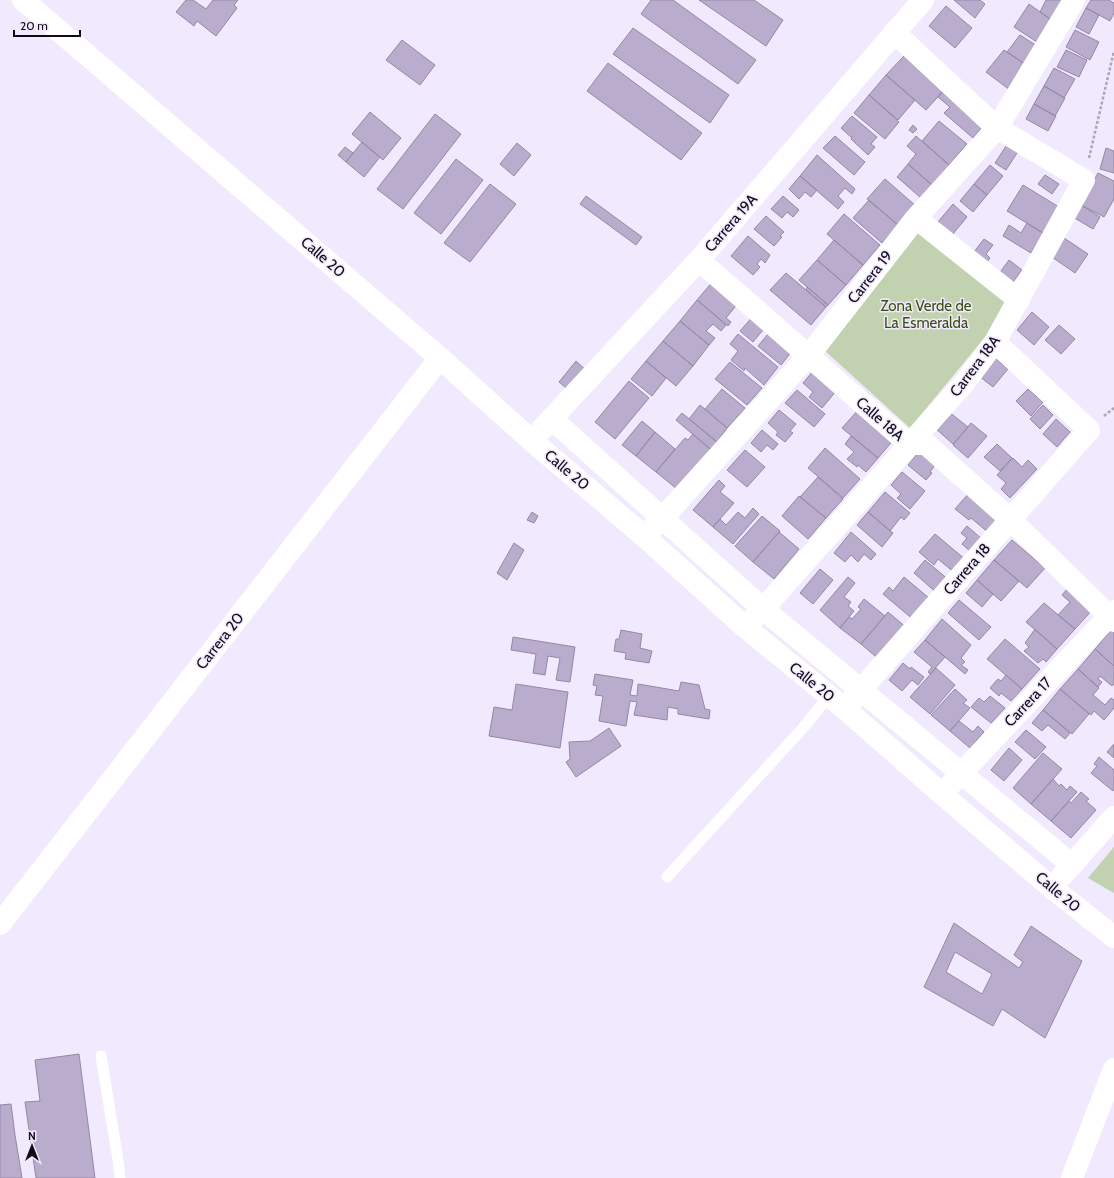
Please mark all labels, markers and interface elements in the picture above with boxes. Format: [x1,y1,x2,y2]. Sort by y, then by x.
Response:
scale bar [14,12,80,38]
text: 20 m [20,18,48,33]
street label: Carrera 19A [701,190,762,256]
street label: Calle 20 [297,233,349,281]
street label: Carrera 19 [844,247,896,307]
park label: Zona Verde de La Esmeralda [881,297,972,332]
street label: Carrera 18A [946,331,1004,400]
street label: Calle 18A [852,393,908,445]
street label: Calle 20 [541,446,593,494]
street label: Carrera 18 [940,539,994,599]
street label: Carrera 20 [192,609,248,673]
street label: Calle 20 [786,658,838,706]
street label: Carrera 17 [1001,673,1056,730]
street label: Calle 20 [1032,868,1084,916]
north arrow [12,1126,52,1166]
text: N [28,1129,36,1143]

